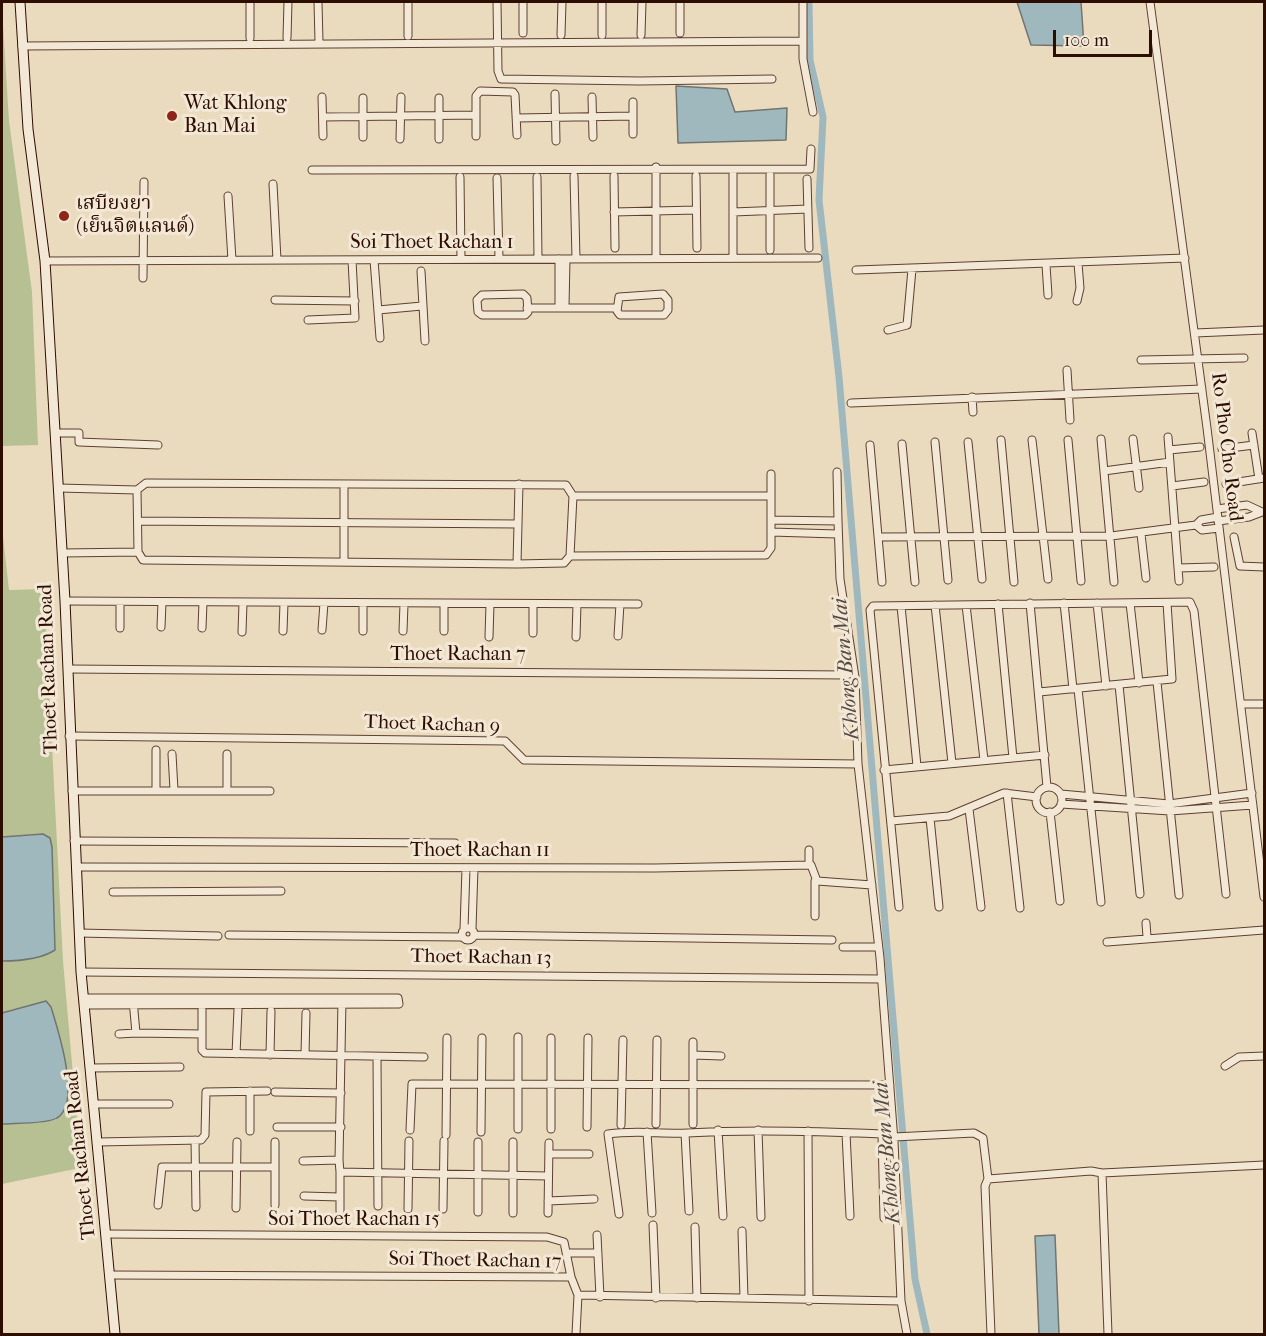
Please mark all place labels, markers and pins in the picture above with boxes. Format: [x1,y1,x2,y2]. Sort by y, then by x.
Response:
place label: Wat Khlong Ban Mai [184,92,286,139]
marker: Wat Khlong Ban Mai [165,109,179,123]
place label: เสบียงยา (เย็นจิตแลนด์) [76,192,194,239]
marker: เสบียงยา (เย็นจิตแลนด์) [57,209,71,223]

